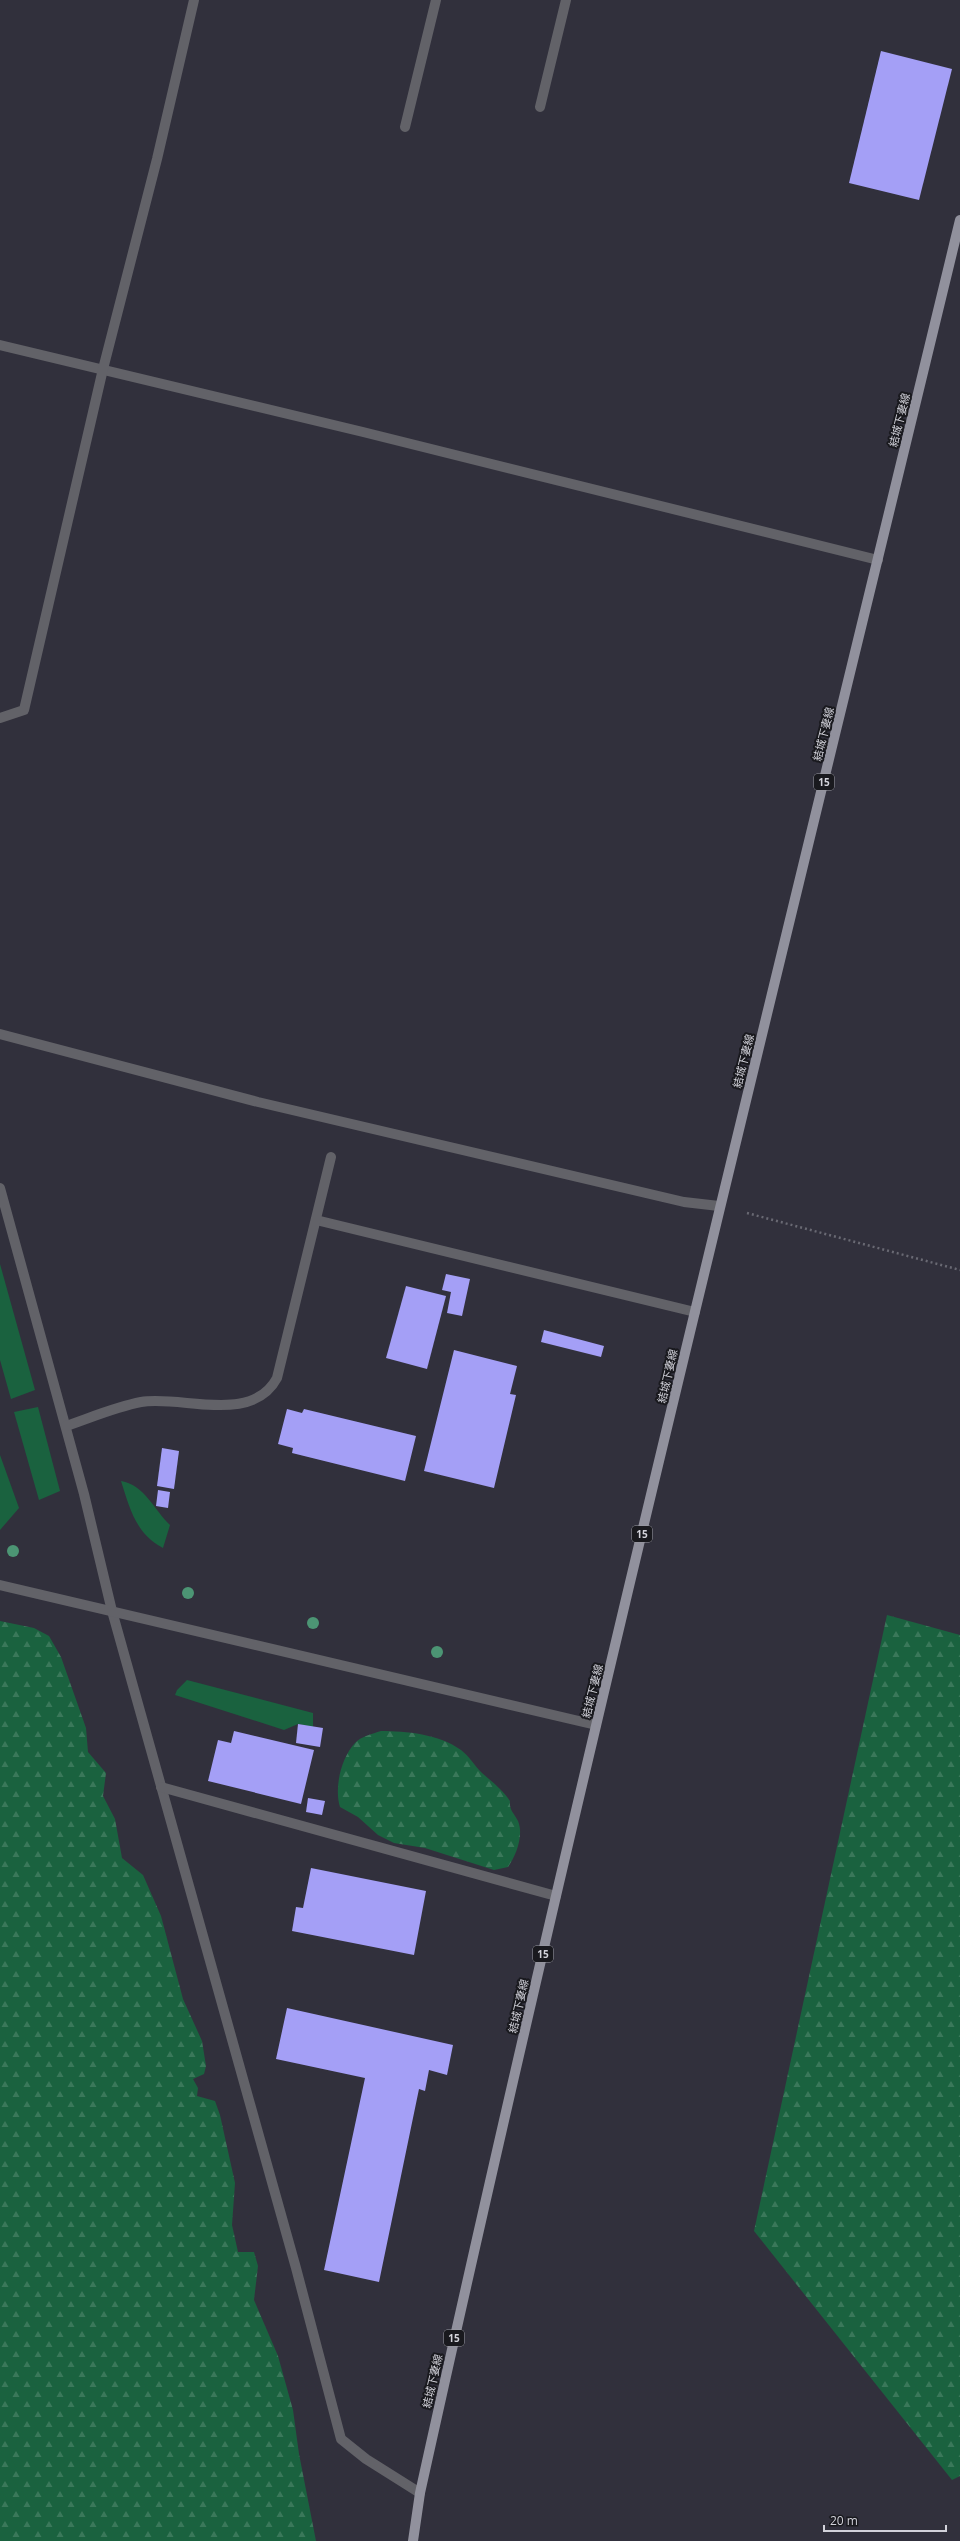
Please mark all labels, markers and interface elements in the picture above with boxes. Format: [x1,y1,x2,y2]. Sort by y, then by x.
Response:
street label: 結城下妻線 [885,392,913,448]
street label: 結城下妻線 [809,706,837,762]
road number: 15 [814,774,834,790]
street label: 結城下妻線 [729,1033,757,1089]
street label: 結城下妻線 [654,1348,680,1404]
road number: 15 [632,1526,652,1542]
street label: 結城下妻線 [578,1663,606,1719]
road number: 15 [533,1946,553,1962]
street label: 結城下妻線 [505,1978,531,2034]
road number: 15 [444,2330,464,2346]
street label: 結城下妻線 [419,2353,445,2409]
scale bar [824,2507,946,2533]
text: 20 m [830,2512,858,2529]

